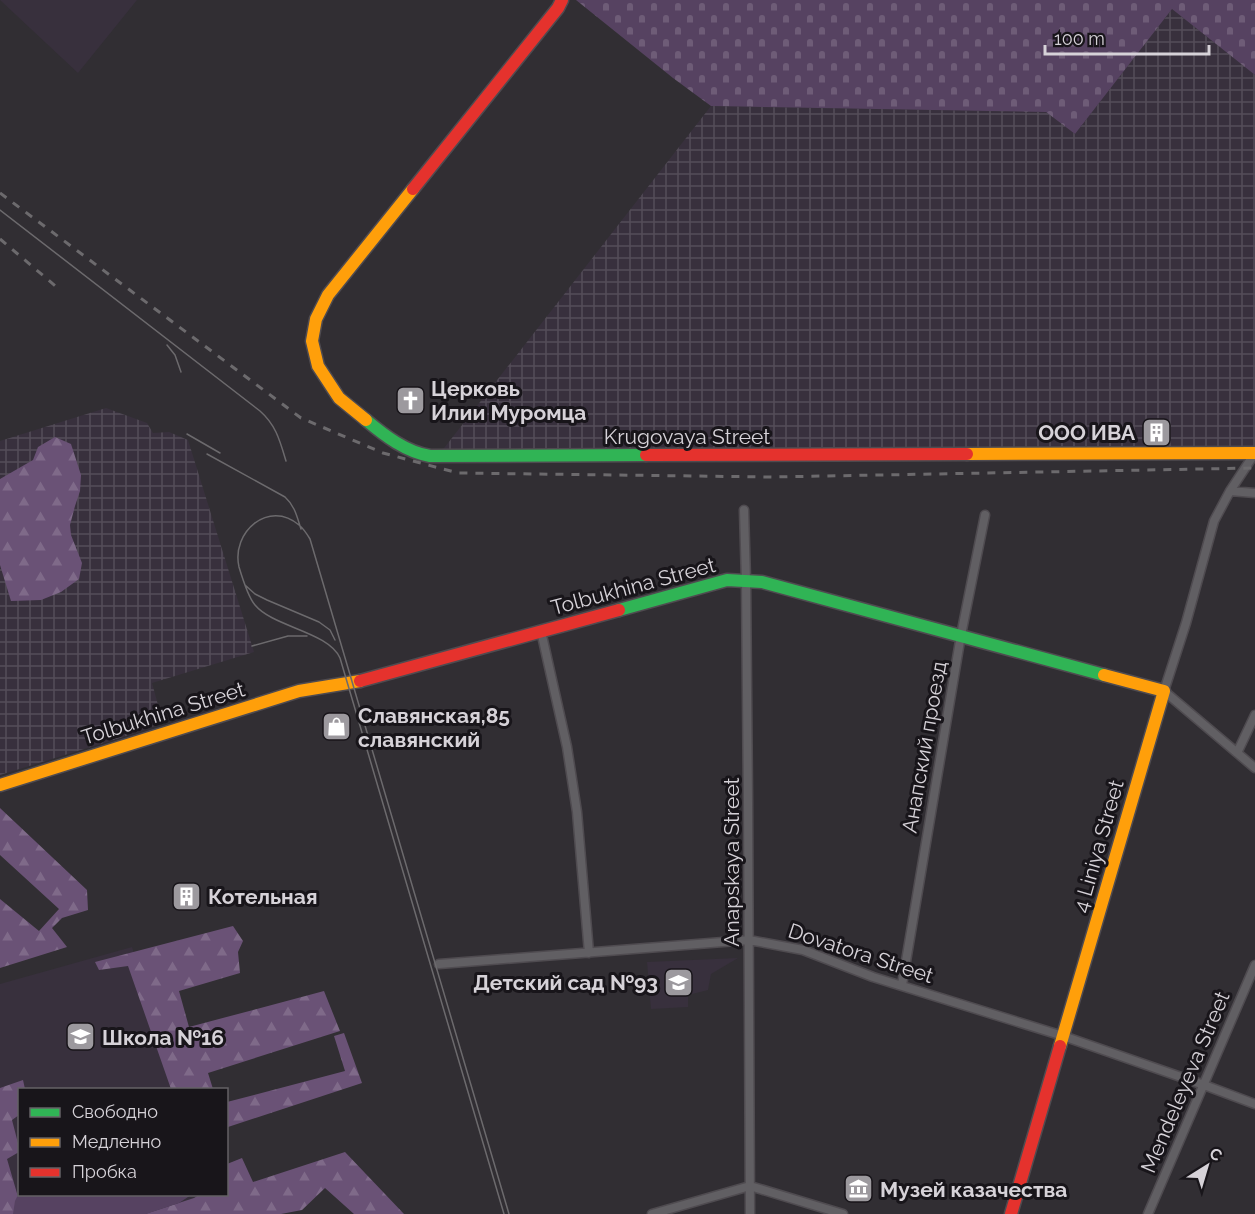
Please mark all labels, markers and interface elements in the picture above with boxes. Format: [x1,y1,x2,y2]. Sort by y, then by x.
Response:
scale bar [1045,18,1208,56]
text: 100 m [1054,28,1105,49]
place label: Церковь Илии Муромца [431,376,586,425]
church icon: Церковь Илии Муромца [394,384,426,416]
building icon: ООО ИВА [1140,416,1172,448]
place label: ООО ИВА [1038,420,1136,445]
street label: Krugovaya Street [604,424,770,449]
street label: Tolbukhina Street [548,552,718,620]
street label: Анапский проезд [897,659,951,835]
street label: Tolbukhina Street [78,676,248,750]
place label: Славянская,85 славянский [358,703,510,752]
shop icon: Славянская,85 славянский [321,711,353,743]
street label: Anapskaya Street [719,777,744,947]
street label: 4 Liniya Street [1067,777,1129,915]
building icon: Котельная [171,880,203,912]
place label: Котельная [208,884,318,909]
street label: Dovatora Street [785,918,937,988]
school or university icon: Детский сад №93 [663,966,695,998]
place label: Детский сад №93 [473,970,658,995]
street label: Mendeleyeva Street [1135,987,1235,1177]
school or university icon: Школа №16 [65,1021,97,1053]
place label: Школа №16 [102,1025,224,1050]
legend [18,1088,228,1196]
text: Свободно [72,1101,158,1122]
text: Медленно [72,1131,161,1152]
north arrow [1177,1136,1237,1196]
text: С [1206,1144,1226,1165]
text: Пробка [72,1161,137,1182]
museum icon: Музей казачества [843,1173,875,1205]
place label: Музей казачества [880,1177,1067,1202]

